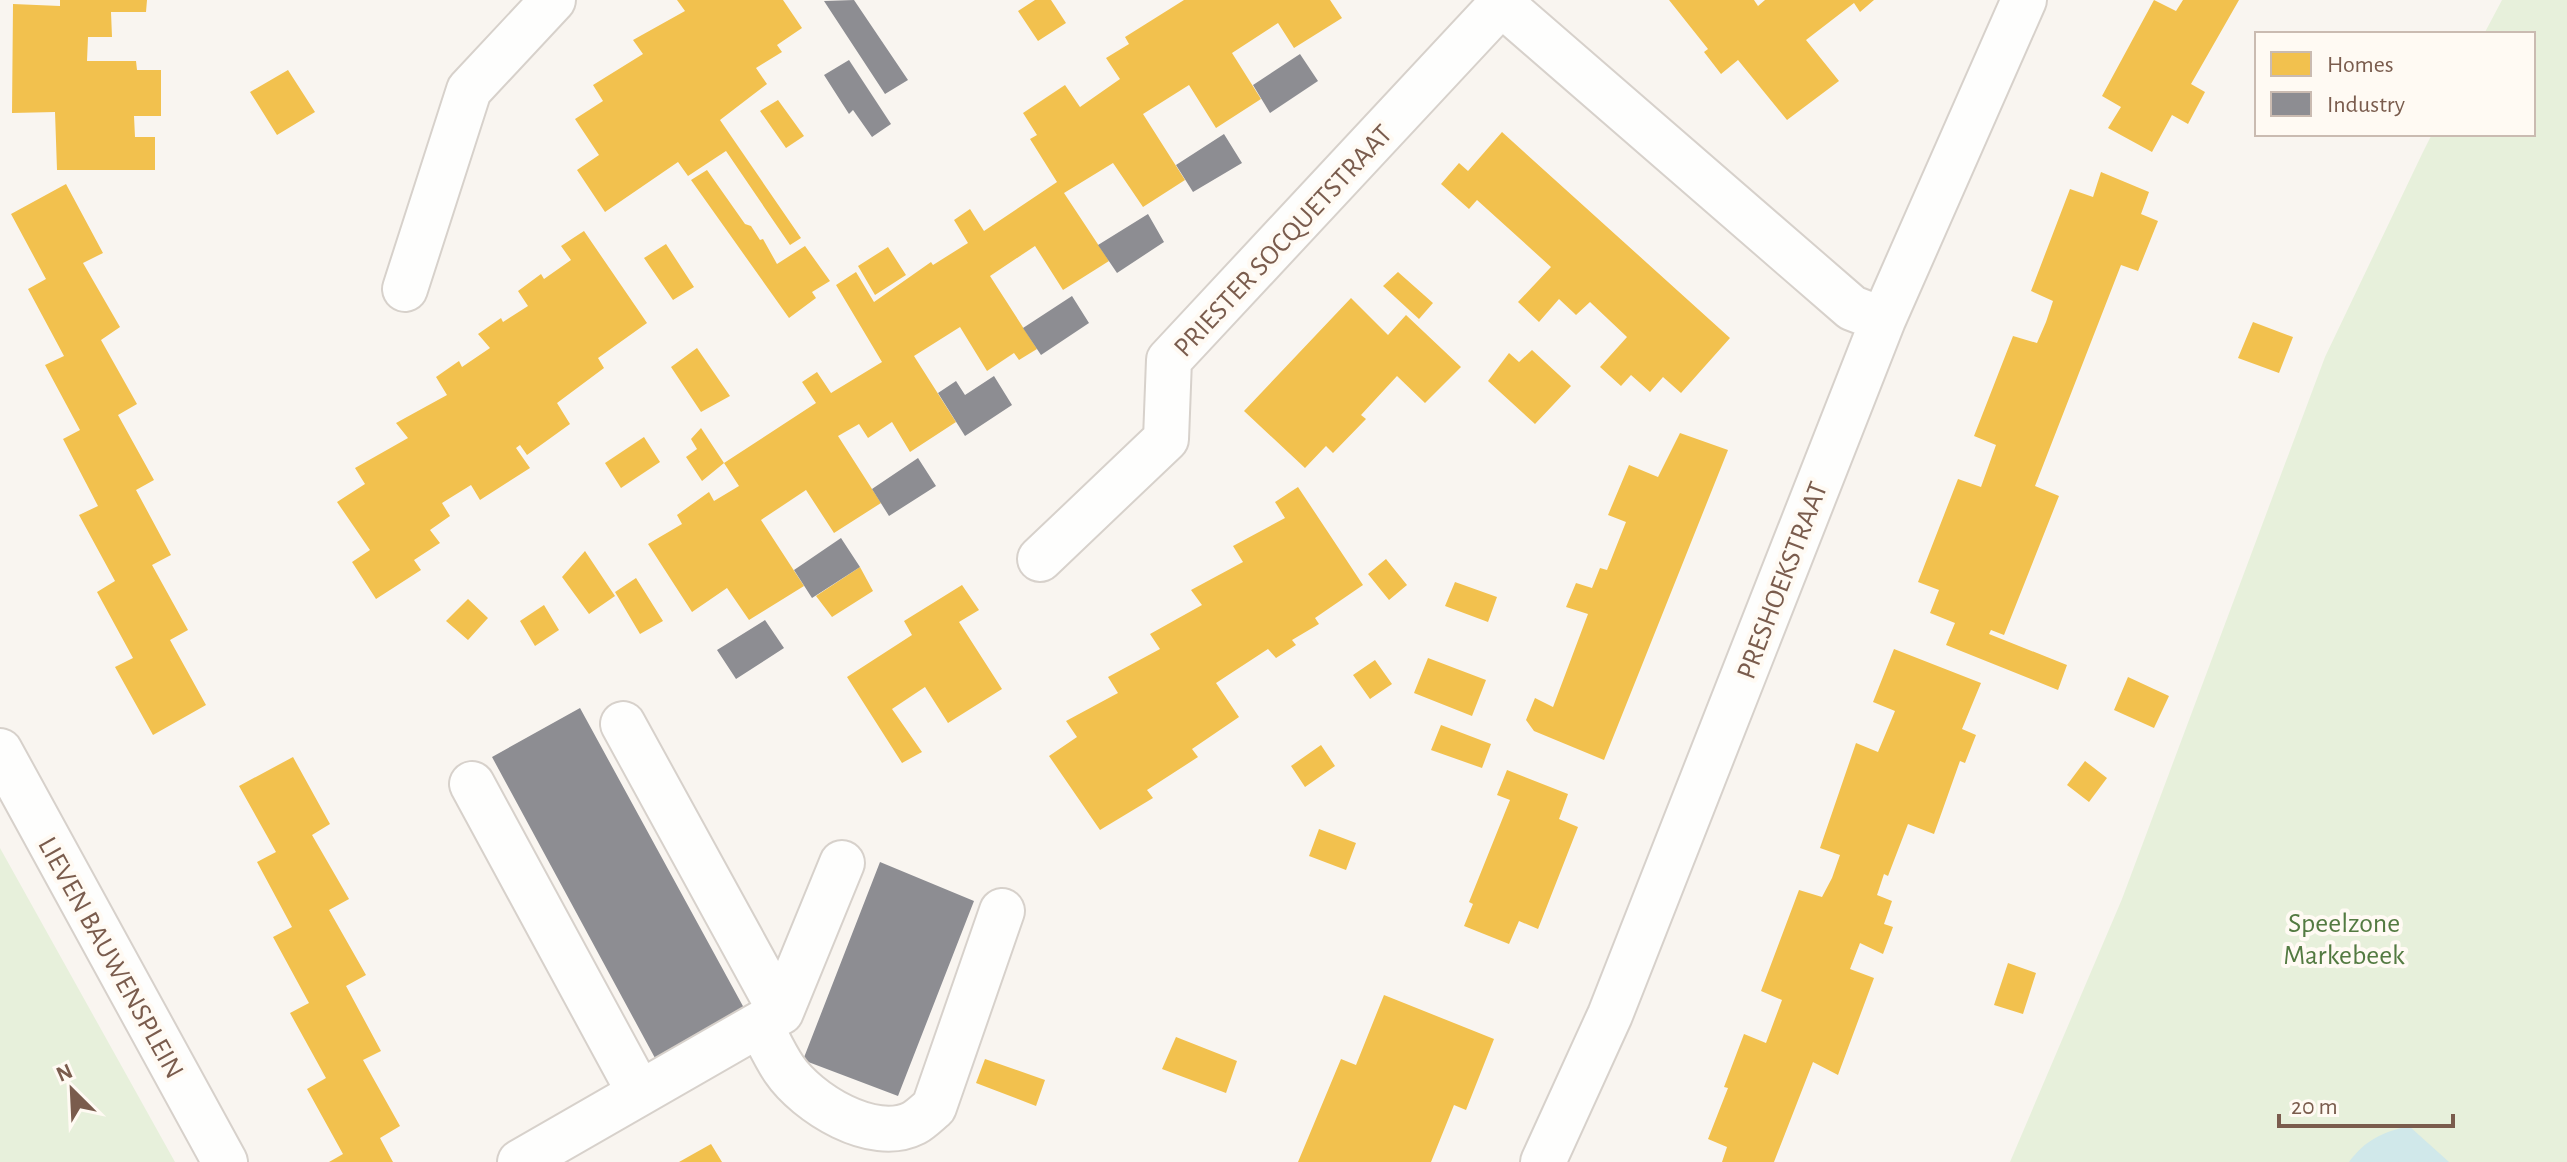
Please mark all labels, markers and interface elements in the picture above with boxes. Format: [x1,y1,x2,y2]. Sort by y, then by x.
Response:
legend [2255,32,2535,136]
text: Homes [2327,53,2394,77]
text: Industry [2327,93,2405,117]
street label: PRIESTER SOCQUETSTRAAT [1169,120,1398,363]
street label: PRESHOEKSTRAAT [1732,478,1833,683]
street label: LIEVEN BAUWENSPLEIN [32,830,192,1084]
park label: Speelzone Markebeek [2283,910,2405,970]
north arrow [32,1050,112,1130]
scale bar [2279,1078,2453,1128]
text: 20 m [2291,1095,2338,1119]

